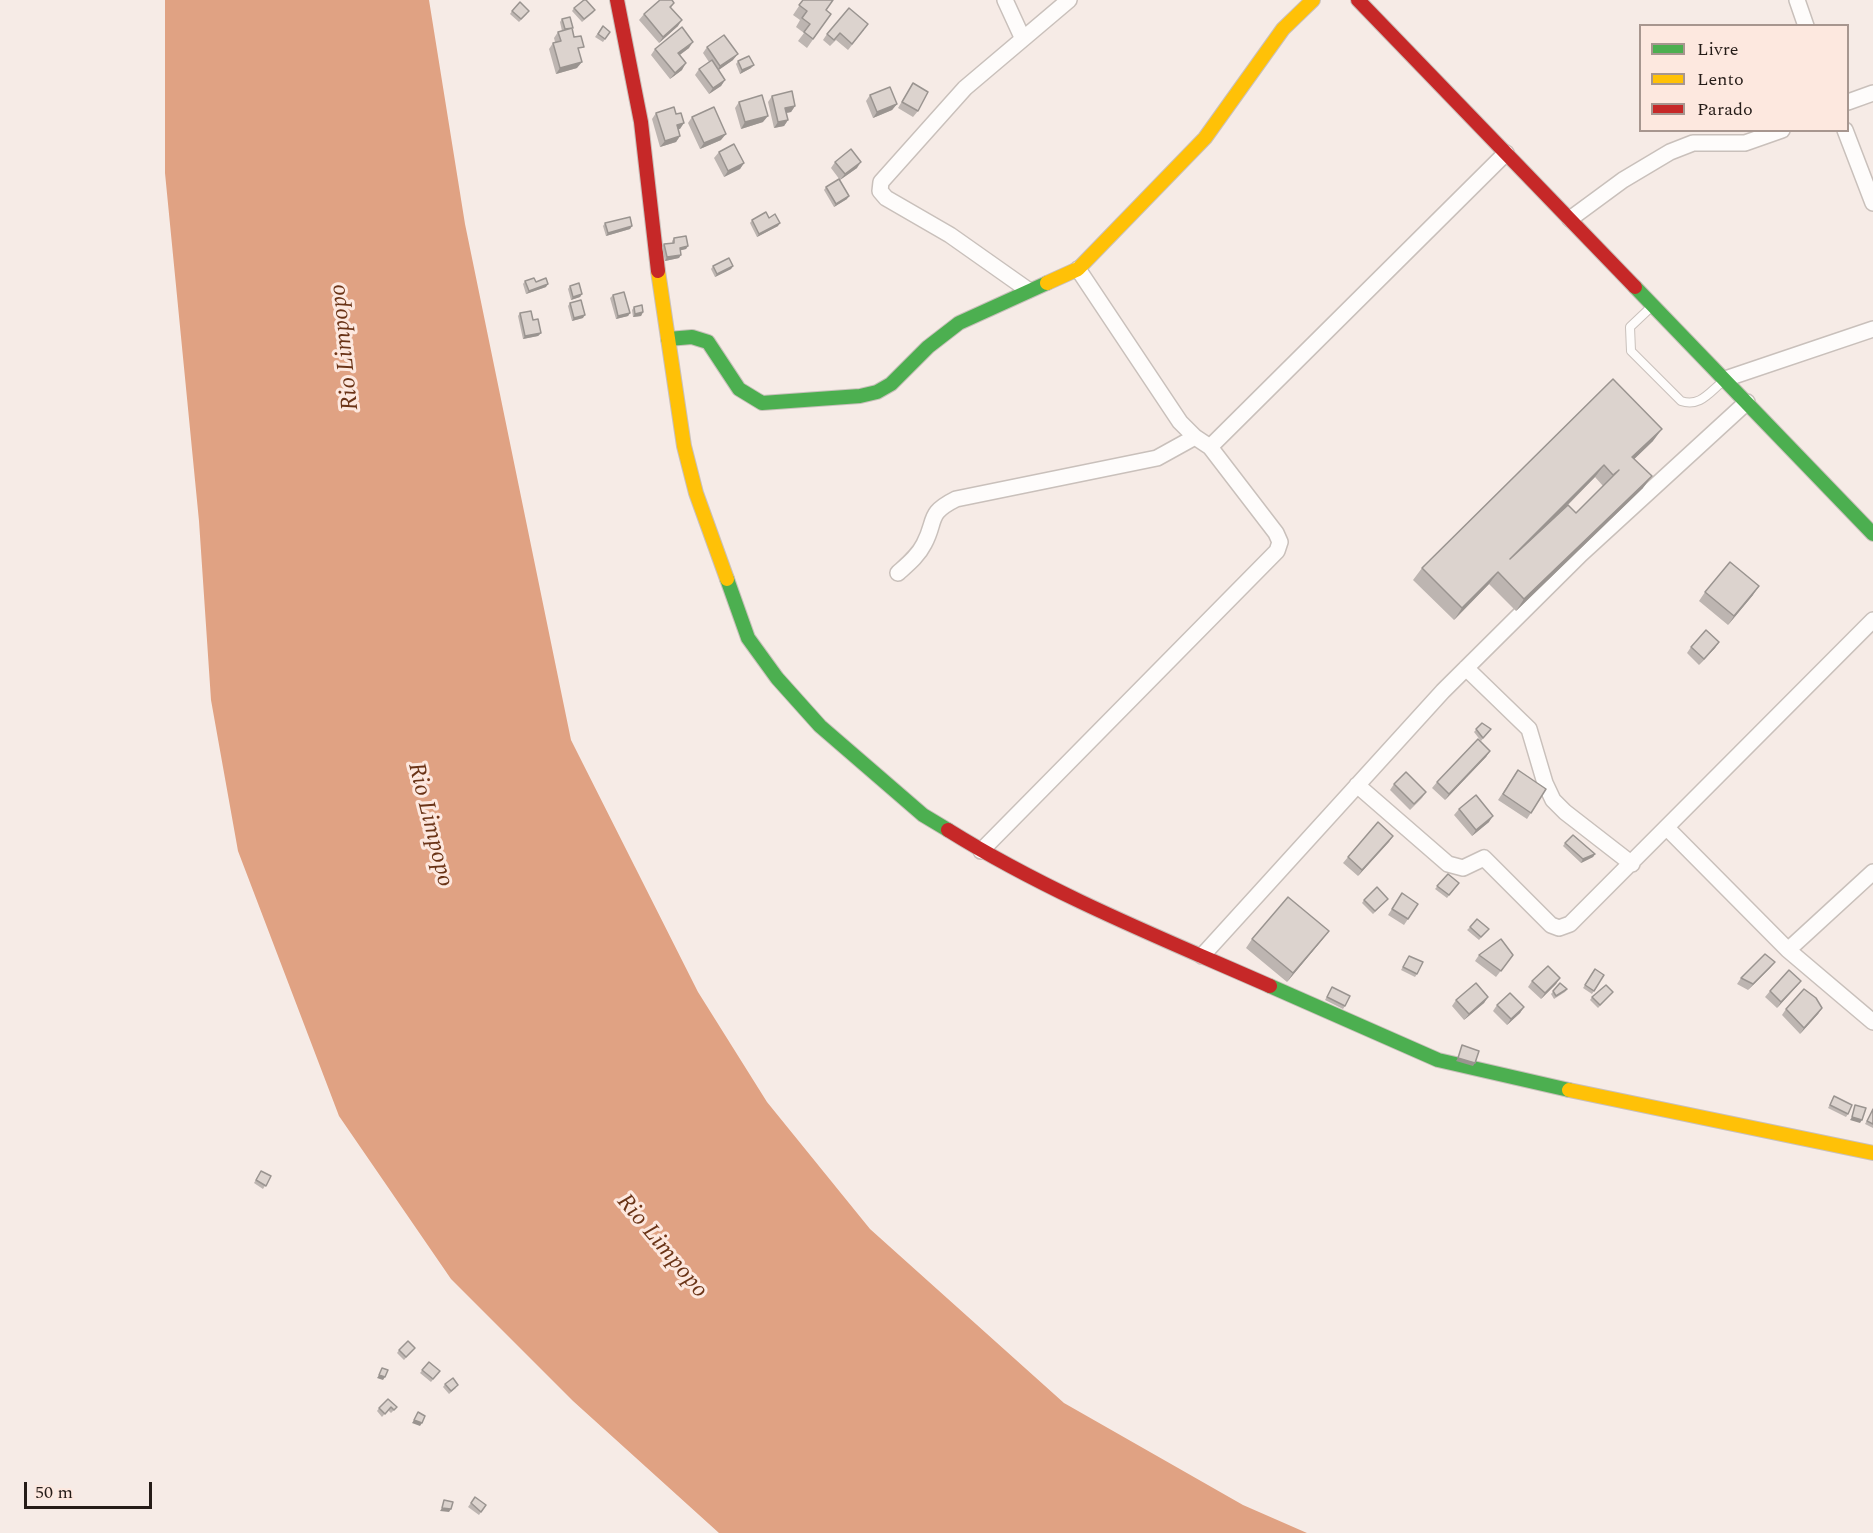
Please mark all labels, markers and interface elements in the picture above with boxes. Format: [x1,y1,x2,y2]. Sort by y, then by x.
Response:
legend [1639,24,1849,132]
text: Livre [1697,36,1739,63]
text: Lento [1697,66,1744,93]
text: Parado [1697,96,1753,123]
water label: Rio Limpopo [325,282,367,412]
water label: Rio Limpopo [400,760,458,890]
water label: Rio Limpopo [609,1189,713,1305]
scale bar [27,1470,154,1508]
text: 50 m [35,1479,73,1506]

